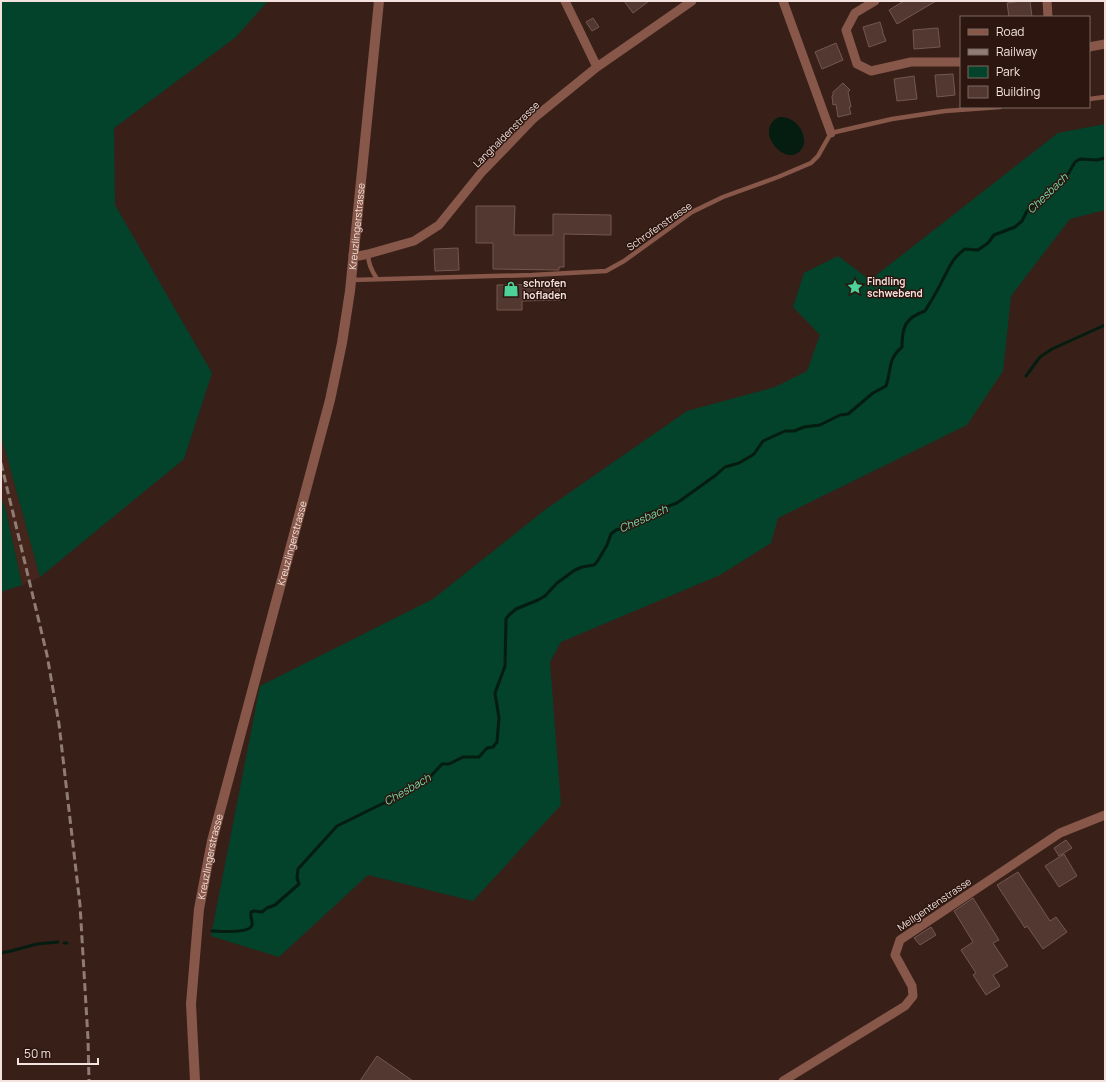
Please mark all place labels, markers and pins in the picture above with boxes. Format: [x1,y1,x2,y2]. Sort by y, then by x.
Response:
place label: Findling schwebend [867,274,923,300]
place label: schrofen hofladen [523,276,566,302]
place icon: Findling schwebend [846,278,864,296]
shop icon: schrofen hofladen [502,280,520,298]

